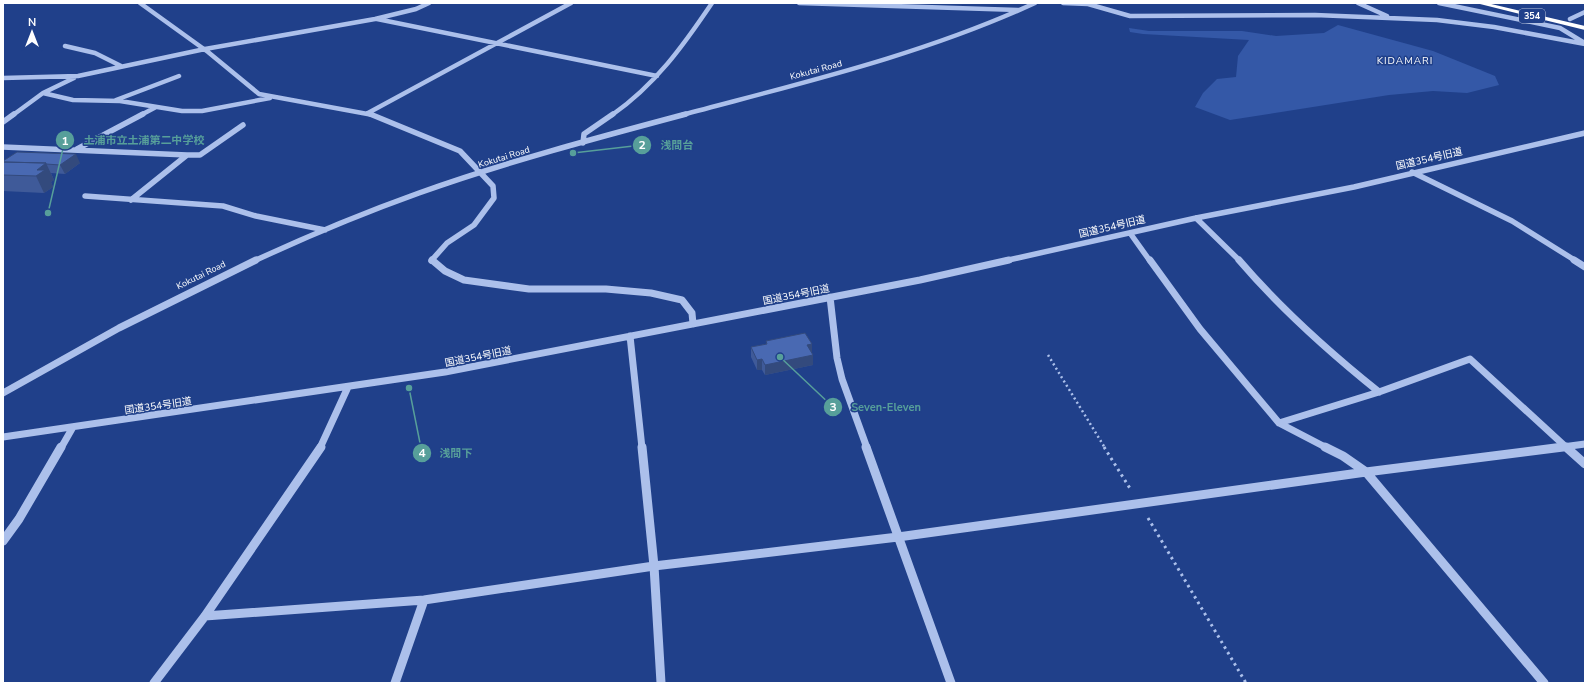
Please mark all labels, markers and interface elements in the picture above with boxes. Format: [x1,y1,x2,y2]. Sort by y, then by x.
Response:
road number: 354 [1519,9,1545,23]
north arrow [12,12,52,52]
text: N [28,15,36,30]
district label: KIDAMARI [1377,54,1433,68]
street label: Kokutai Road [789,57,843,83]
callout: 土浦市立土浦第二中学校 [55,129,212,152]
text: 1 [61,133,69,149]
text: 土浦市立土浦第二中学校 [84,133,205,148]
callout: 浅間台 [632,134,701,157]
text: 2 [638,137,646,153]
text: 浅間台 [661,138,694,153]
street label: Kokutai Road [477,143,531,171]
street label: 国道354号旧道 [1395,145,1464,173]
street label: 国道354号旧道 [1078,213,1147,241]
street label: Kokutai Road [174,258,228,292]
street label: 国道354号旧道 [761,282,831,308]
street label: 国道354号旧道 [443,344,513,370]
street label: 国道354号旧道 [123,394,193,418]
callout: Seven-Eleven [823,395,929,418]
text: 3 [829,399,837,415]
text: Seven-Eleven [851,400,921,415]
callout: 浅間下 [412,441,481,464]
text: 4 [418,445,426,461]
text: 浅間下 [440,446,473,461]

